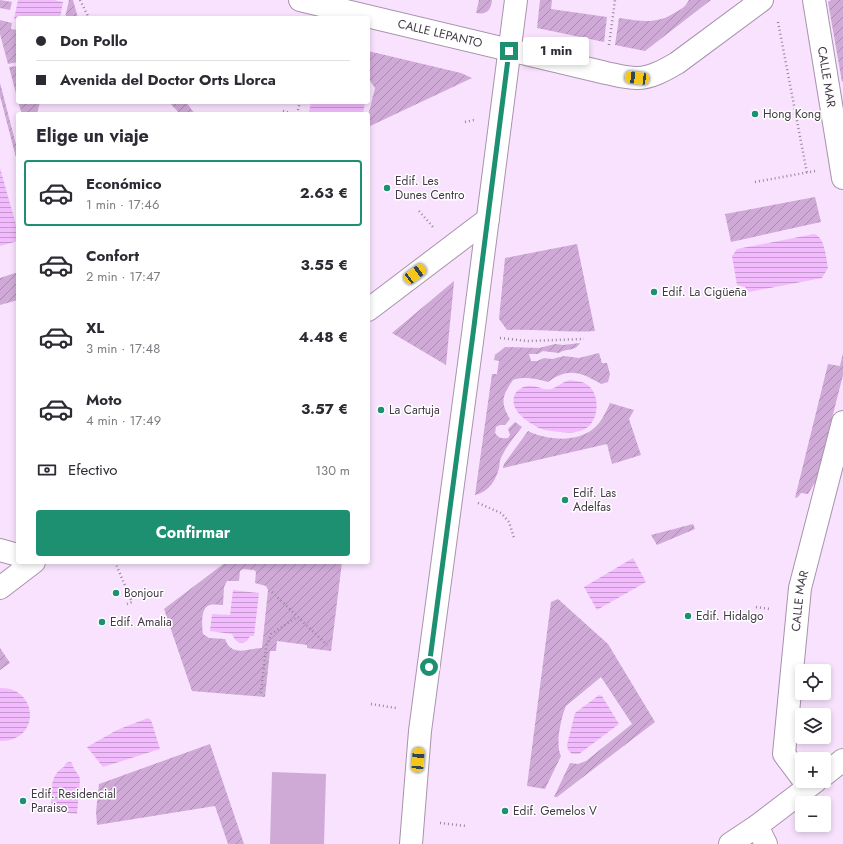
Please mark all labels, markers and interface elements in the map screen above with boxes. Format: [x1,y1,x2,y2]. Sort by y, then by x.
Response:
street label: CALLE LEPANTO [396,15,484,52]
text: Don Pollo [60,30,128,52]
callout: 1 min [523,37,589,65]
text: 1 min [540,41,572,60]
route end [500,42,518,60]
street label: CALLE MAR [813,45,840,109]
text: Avenida del Doctor Orts Llorca [60,69,276,91]
car [624,71,650,85]
place label: Hong Kong [763,105,821,123]
marker: Hong Kong [750,109,760,119]
text: Elige un viaje [36,123,149,149]
place label: Edif. Les Dunes Centro [395,172,465,204]
text: Económico [86,173,161,195]
icon: car [38,175,74,211]
text: 2.63 € [300,182,348,204]
marker: Edif. Les Dunes Centro [382,183,392,193]
text: 1 min · 17:46 [86,195,159,214]
text: Confort [86,245,139,267]
icon: car [38,247,74,283]
text: 3.55 € [300,254,348,276]
car [402,262,428,286]
text: 2 min · 17:47 [86,267,160,286]
place label: Edif. La Cigüeña [662,283,747,301]
marker: Edif. La Cigüeña [649,287,659,297]
text: XL [86,317,104,339]
icon: car [38,319,74,355]
text: 4.48 € [298,326,348,348]
text: 3 min · 17:48 [86,339,160,358]
text: Moto [86,389,122,411]
icon: car [38,391,74,427]
text: 3.57 € [301,398,348,420]
place label: La Cartuja [389,401,440,419]
marker: La Cartuja [376,405,386,415]
text: 4 min · 17:49 [86,411,161,430]
icon: cash [36,459,58,481]
text: Efectivo [68,459,118,481]
text: 130 m [315,461,350,480]
place label: Edif. Las Adelfas [573,484,616,516]
marker: Edif. Las Adelfas [560,495,570,505]
button: Confirmar [36,510,350,556]
street label: CALLE MAR [787,568,813,632]
place label: Bonjour [124,584,164,602]
marker: Bonjour [111,588,121,598]
place label: Edif. Hidalgo [696,607,764,625]
marker: Edif. Hidalgo [683,611,693,621]
place label: Edif. Amalia [110,613,172,631]
marker: Edif. Amalia [97,617,107,627]
route start [420,658,438,676]
map controls [795,664,831,832]
button: locate [795,664,831,700]
button: layers [795,708,831,744]
car [411,748,425,772]
button: + [795,752,831,788]
place label: Edif. Residencial Paraiso [31,785,116,817]
marker: Edif. Residencial Paraiso [18,796,28,806]
button: − [795,796,831,832]
place label: Edif. Gemelos V [513,802,597,820]
marker: Edif. Gemelos V [500,806,510,816]

